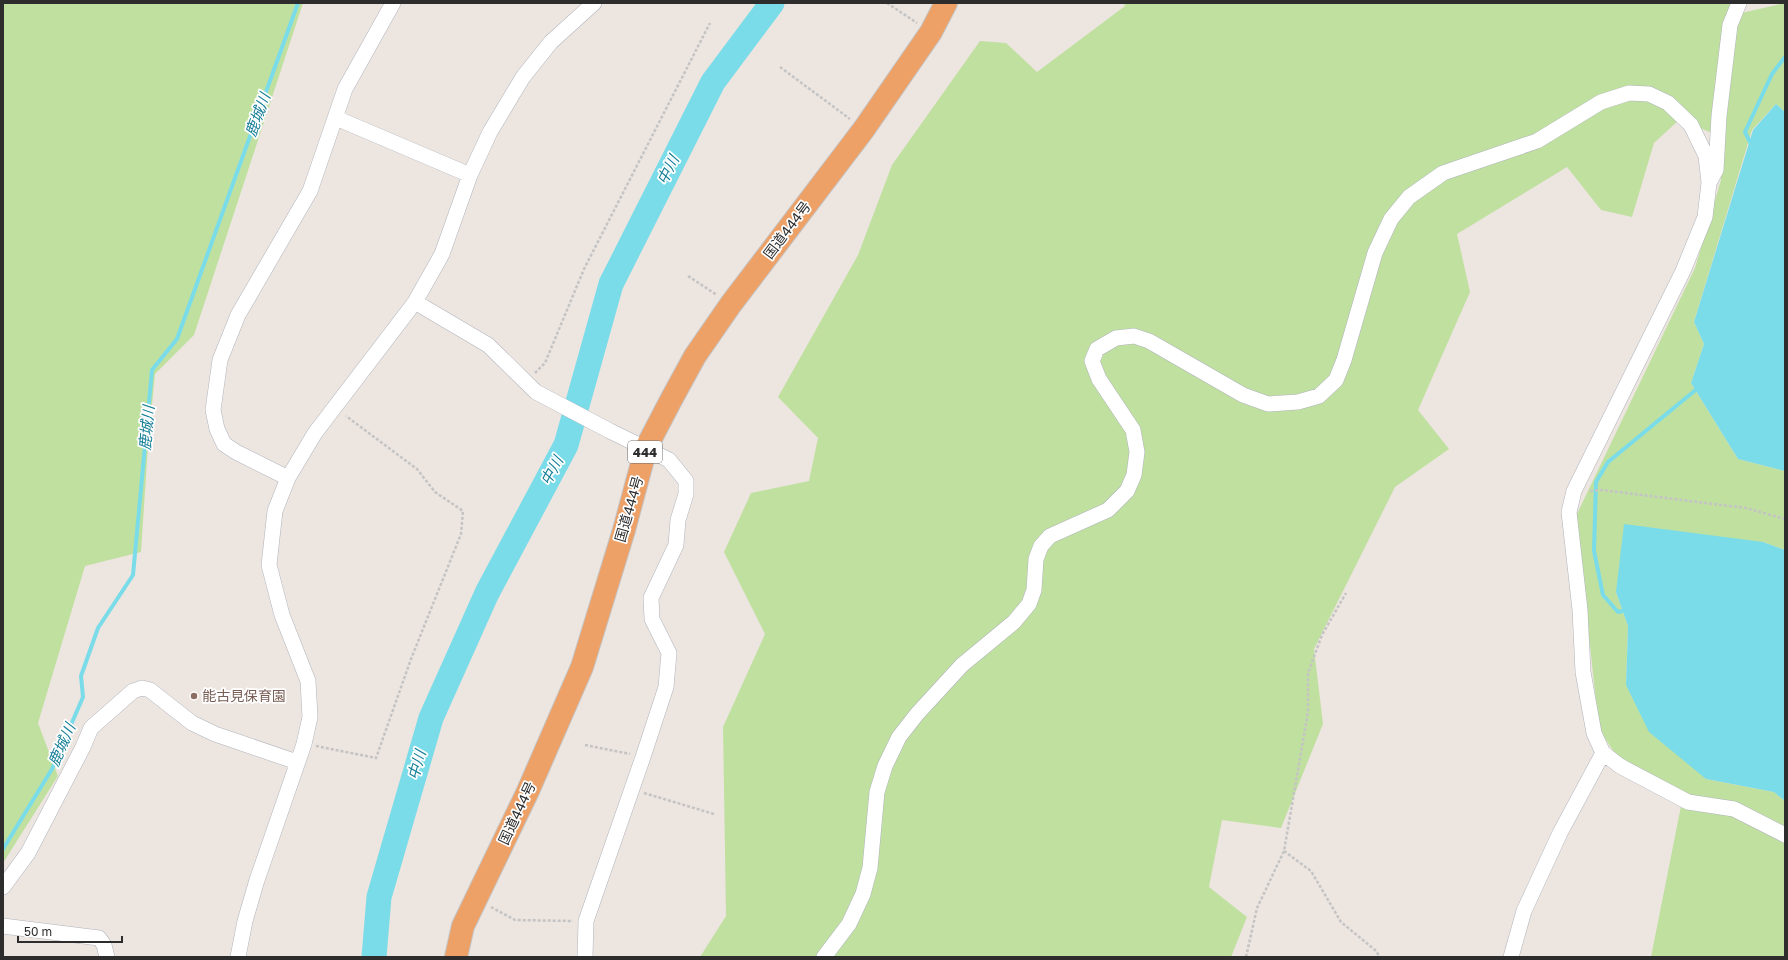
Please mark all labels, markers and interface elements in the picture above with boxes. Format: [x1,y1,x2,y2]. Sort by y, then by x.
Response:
water label: 鹿城川 [241,89,274,139]
water label: 中川 [652,150,683,187]
street label: 国道444号 [759,198,814,262]
water label: 鹿城川 [135,403,157,451]
road number: 444 [628,441,662,463]
water label: 中川 [536,451,567,488]
street label: 国道444号 [611,474,646,544]
place label: 能古見保育園 [202,687,286,704]
marker: 能古見保育園 [189,691,199,701]
water label: 鹿城川 [44,719,79,769]
water label: 中川 [403,746,429,782]
street label: 国道444号 [495,779,539,847]
scale bar [18,918,122,944]
text: 50 m [24,924,52,939]

